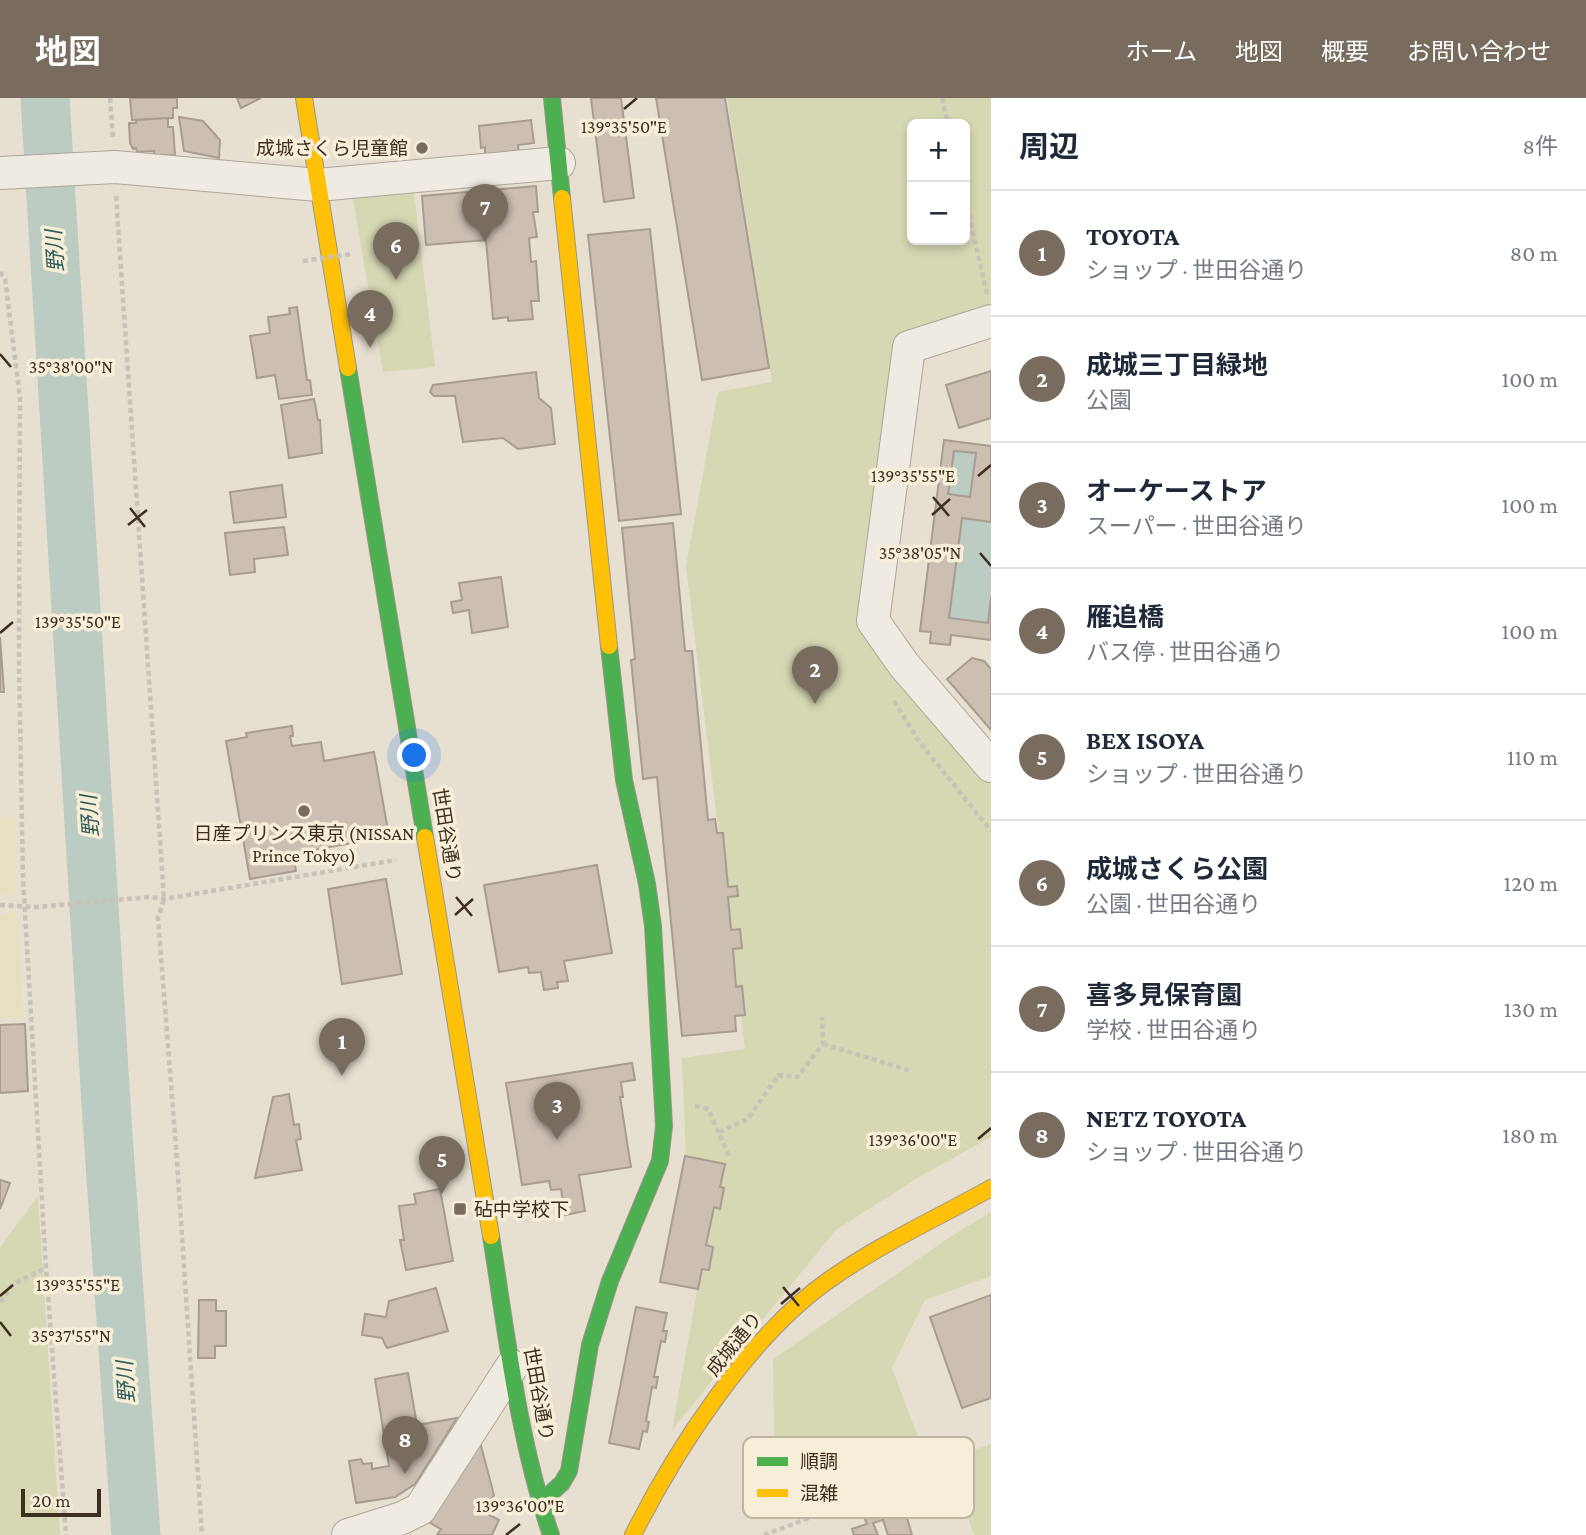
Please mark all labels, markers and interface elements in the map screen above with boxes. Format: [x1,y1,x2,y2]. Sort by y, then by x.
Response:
text: 地図 [35,33,101,70]
text: ホーム [1126,38,1197,65]
text: 地図 [1235,38,1283,65]
text: 概要 [1321,38,1369,65]
text: お問い合わせ [1407,38,1551,65]
text: 139°35'50"E [581,117,667,137]
map controls [907,119,970,245]
button: + [907,119,970,182]
text: 周辺 [1019,130,1079,163]
text: 8件 [1523,133,1558,159]
place label: 成城さくら児童館 [256,138,408,159]
marker: 成城さくら児童館 [414,140,430,156]
button: − [907,182,970,245]
pin: 7 [462,184,508,242]
pin: 6 [373,222,419,280]
text: TOYOTA [1086,222,1179,251]
water label: 野川 [41,227,68,273]
text: 1 [1038,240,1046,266]
text: 80 m [1510,240,1558,266]
text: ショップ · 世田谷通り [1086,257,1307,283]
pin: 4 [347,290,393,348]
text: 成城三丁目緑地 [1086,351,1268,380]
text: 35°38'00"N [29,357,113,377]
text: 2 [1036,366,1048,392]
text: 100 m [1502,366,1558,392]
text: 公園 [1086,387,1132,413]
text: 139°35'55"E [871,466,955,486]
text: オーケーストア [1086,477,1267,506]
text: 3 [1036,492,1048,518]
text: 100 m [1502,492,1558,518]
text: スーパー · 世田谷通り [1086,513,1307,539]
text: 35°38'05"N [879,543,962,563]
text: 雁追橋 [1086,603,1164,632]
text: 139°35'50"E [35,612,121,632]
text: 4 [1036,618,1048,644]
text: 100 m [1502,618,1558,644]
text: バス停 · 世田谷通り [1086,639,1284,665]
pin: 2 [792,646,838,704]
text: BEX ISOYA [1086,726,1204,755]
your location [397,738,431,772]
text: 5 [1036,744,1048,770]
text: 110 m [1507,744,1558,770]
text: ショップ · 世田谷通り [1086,761,1307,787]
street label: 世田谷通り [429,786,465,884]
water label: 野川 [76,792,103,838]
marker: 日産プリンス東京 (NISSAN Prince Tokyo) [296,803,312,819]
place label: 日産プリンス東京 (NISSAN Prince Tokyo) [193,823,415,867]
text: 成城さくら公園 [1086,855,1268,884]
text: 6 [1036,870,1048,896]
text: 120 m [1504,870,1558,896]
text: 公園 · 世田谷通り [1086,891,1261,917]
text: 喜多見保育園 [1086,981,1242,1010]
text: 7 [1036,996,1048,1022]
text: 130 m [1504,996,1558,1022]
text: 学校 · 世田谷通り [1086,1017,1261,1043]
pin: 1 [319,1018,365,1076]
pin: 3 [534,1082,580,1140]
text: NETZ TOYOTA [1086,1104,1246,1133]
text: 8 [1035,1122,1049,1148]
text: 180 m [1502,1122,1558,1148]
text: 139°36'00"E [869,1130,957,1150]
pin: 5 [419,1136,465,1194]
text: ショップ · 世田谷通り [1086,1139,1307,1165]
place label: 砧中学校下 [474,1199,569,1220]
marker: 砧中学校下 [452,1201,468,1217]
text: 139°35'55"E [36,1275,120,1295]
street label: 成城通り [702,1308,766,1380]
text: 35°37'55"N [31,1326,111,1346]
street label: 世田谷通り [520,1345,558,1443]
water label: 野川 [112,1358,139,1404]
pin: 8 [382,1416,428,1474]
legend [743,1437,974,1518]
text: 順調 [800,1451,838,1472]
text: 混雑 [800,1483,838,1504]
scale bar [21,1486,102,1518]
text: 20 m [32,1490,71,1511]
text: 139°36'00"E [476,1496,564,1516]

